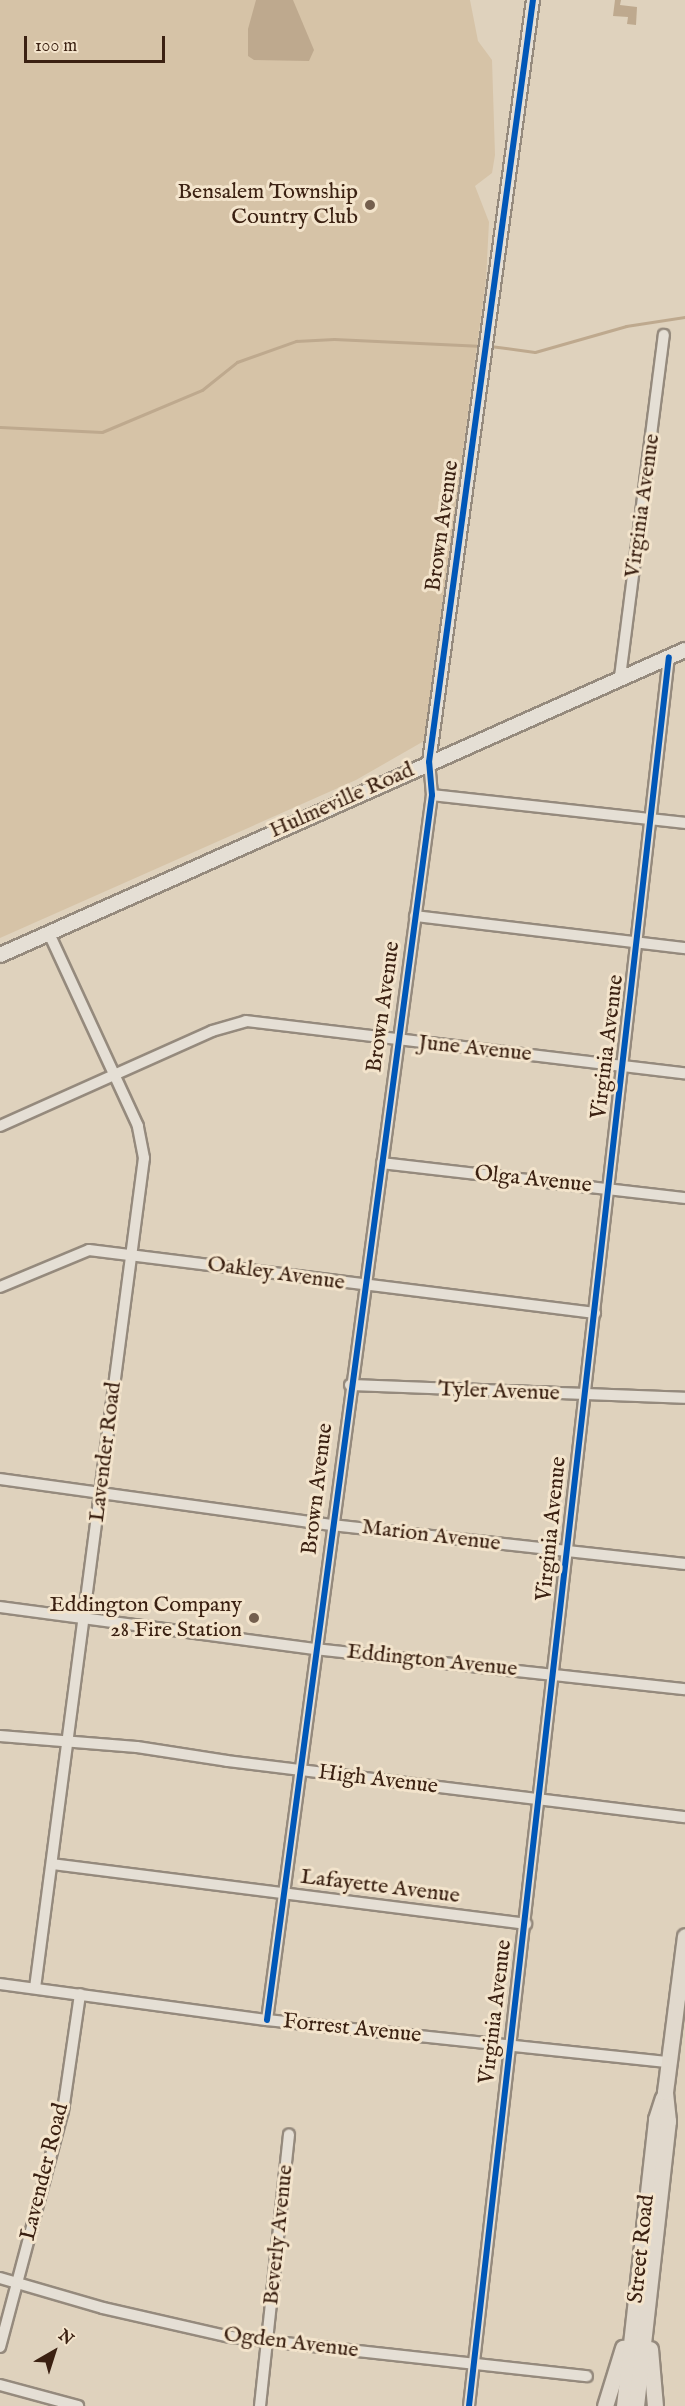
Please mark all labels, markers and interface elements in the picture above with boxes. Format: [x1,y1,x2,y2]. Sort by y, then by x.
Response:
scale bar [27,24,168,62]
text: 100 m [35,35,77,58]
place label: Bensalem Township Country Club [178,179,358,230]
marker: Bensalem Township Country Club [363,198,377,212]
street label: Virginia Avenue [620,432,666,580]
street label: Brown Avenue [421,459,465,593]
street label: Hulmeville Road [266,757,418,845]
street label: Brown Avenue [362,940,406,1074]
street label: Virginia Avenue [586,973,630,1121]
street label: June Avenue [417,1030,533,1068]
street label: Olga Avenue [473,1161,593,1199]
street label: Oakley Avenue [206,1251,346,1297]
street label: Tyler Avenue [438,1377,560,1407]
street label: Lavender Road [84,1381,128,1523]
street label: Brown Avenue [297,1422,339,1556]
street label: Virginia Avenue [531,1455,573,1603]
street label: Marion Avenue [360,1514,502,1558]
place label: Eddington Company 28 Fire Station [50,1592,242,1644]
marker: Eddington Company 28 Fire Station [247,1611,261,1625]
street label: Eddington Avenue [345,1639,519,1683]
street label: High Avenue [317,1760,439,1800]
street label: Lafayette Avenue [299,1864,461,1910]
street label: Virginia Avenue [474,1938,518,2086]
street label: Forrest Avenue [281,2009,423,2049]
street label: Lavender Road [15,2100,75,2244]
street label: Beverly Avenue [258,2163,300,2307]
street label: Street Road [623,2193,661,2305]
north arrow [24,2322,84,2382]
street label: Ogden Avenue [222,2322,360,2364]
text: N [54,2326,77,2350]

